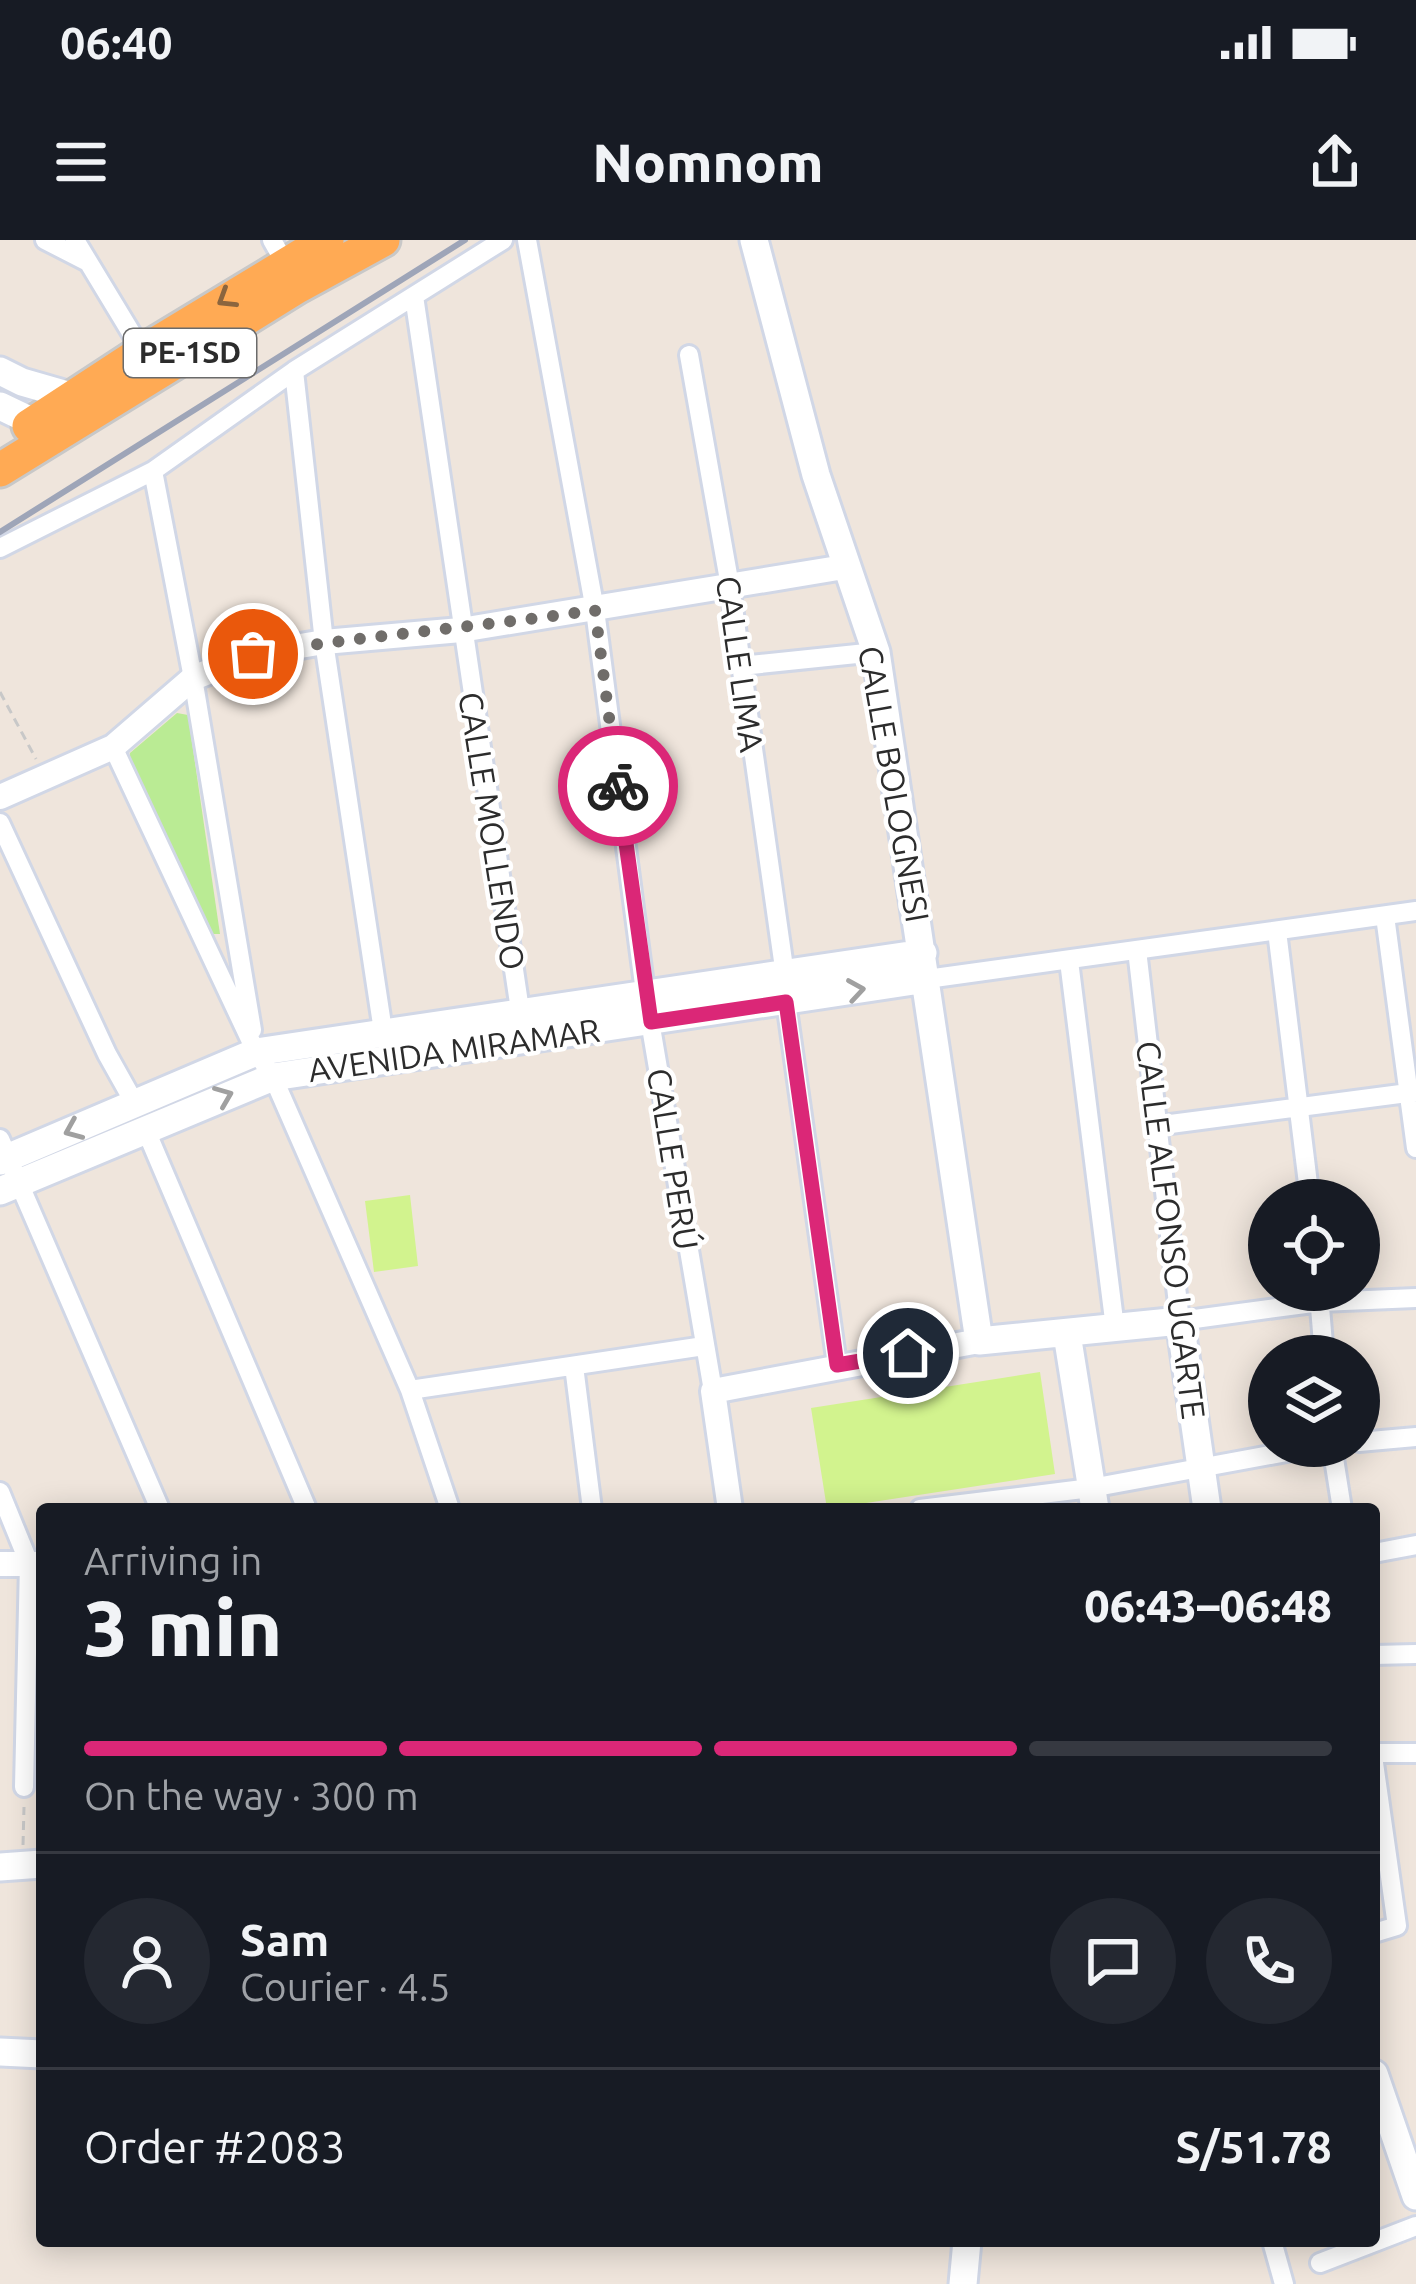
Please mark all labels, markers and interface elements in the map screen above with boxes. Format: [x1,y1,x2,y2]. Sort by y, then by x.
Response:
text: 06:40 [60,17,173,68]
icon: menu [48,129,114,195]
icon: share [1302,129,1368,195]
text: Nomnom [592,132,824,192]
one-way arrow [217,285,239,307]
road number: PE-1SD [124,329,256,377]
street label: CALLE LIMA [710,573,771,755]
pin [202,603,304,705]
icon: bag [220,621,286,687]
street label: CALLE BOLOGNESI [852,643,937,925]
street label: CALLE MOLLENDO [452,689,533,973]
courier [558,726,678,846]
icon: bike [585,753,651,819]
one-way arrow [845,979,865,1004]
street label: AVENIDA MIRAMAR [306,1011,602,1088]
street label: CALLE ALFONSO UGARTE [1130,1039,1213,1421]
street label: CALLE PERÚ [641,1065,708,1252]
one-way arrow [212,1086,233,1111]
one-way arrow [64,1116,85,1140]
map controls [1248,1179,1380,1467]
button: locate [1248,1179,1380,1311]
pin [857,1302,959,1404]
icon: home [875,1320,941,1386]
button: layers [1248,1335,1380,1467]
text: Arriving in [84,1539,262,1582]
text: 06:43–06:48 [1084,1580,1332,1631]
text: 3 min [84,1583,282,1671]
text: On the way · 300 m [84,1774,419,1817]
button: person [84,1898,210,2024]
button: chat [1050,1898,1176,2024]
button: phone [1206,1898,1332,2024]
text: Sam [240,1914,329,1965]
text: Courier · 4.5 [240,1965,451,2008]
text: Order #2083 [84,2121,346,2172]
text: S/51.78 [1175,2121,1332,2172]

